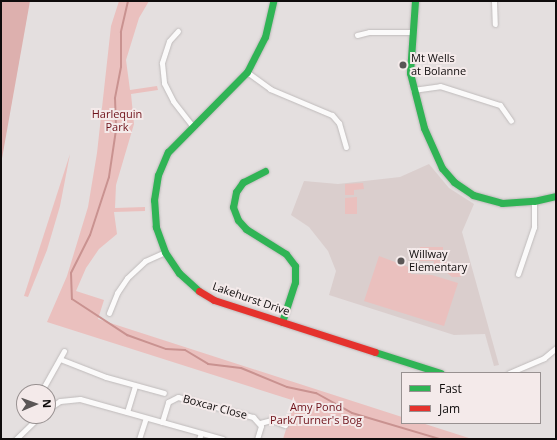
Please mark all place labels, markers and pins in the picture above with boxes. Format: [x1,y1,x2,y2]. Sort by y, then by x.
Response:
place label: Mt Wells at Bolanne [411,52,466,78]
marker: Mt Wells at Bolanne [398,60,408,70]
place label: Willway Elementary [409,248,467,274]
marker: Willway Elementary [396,256,406,266]

